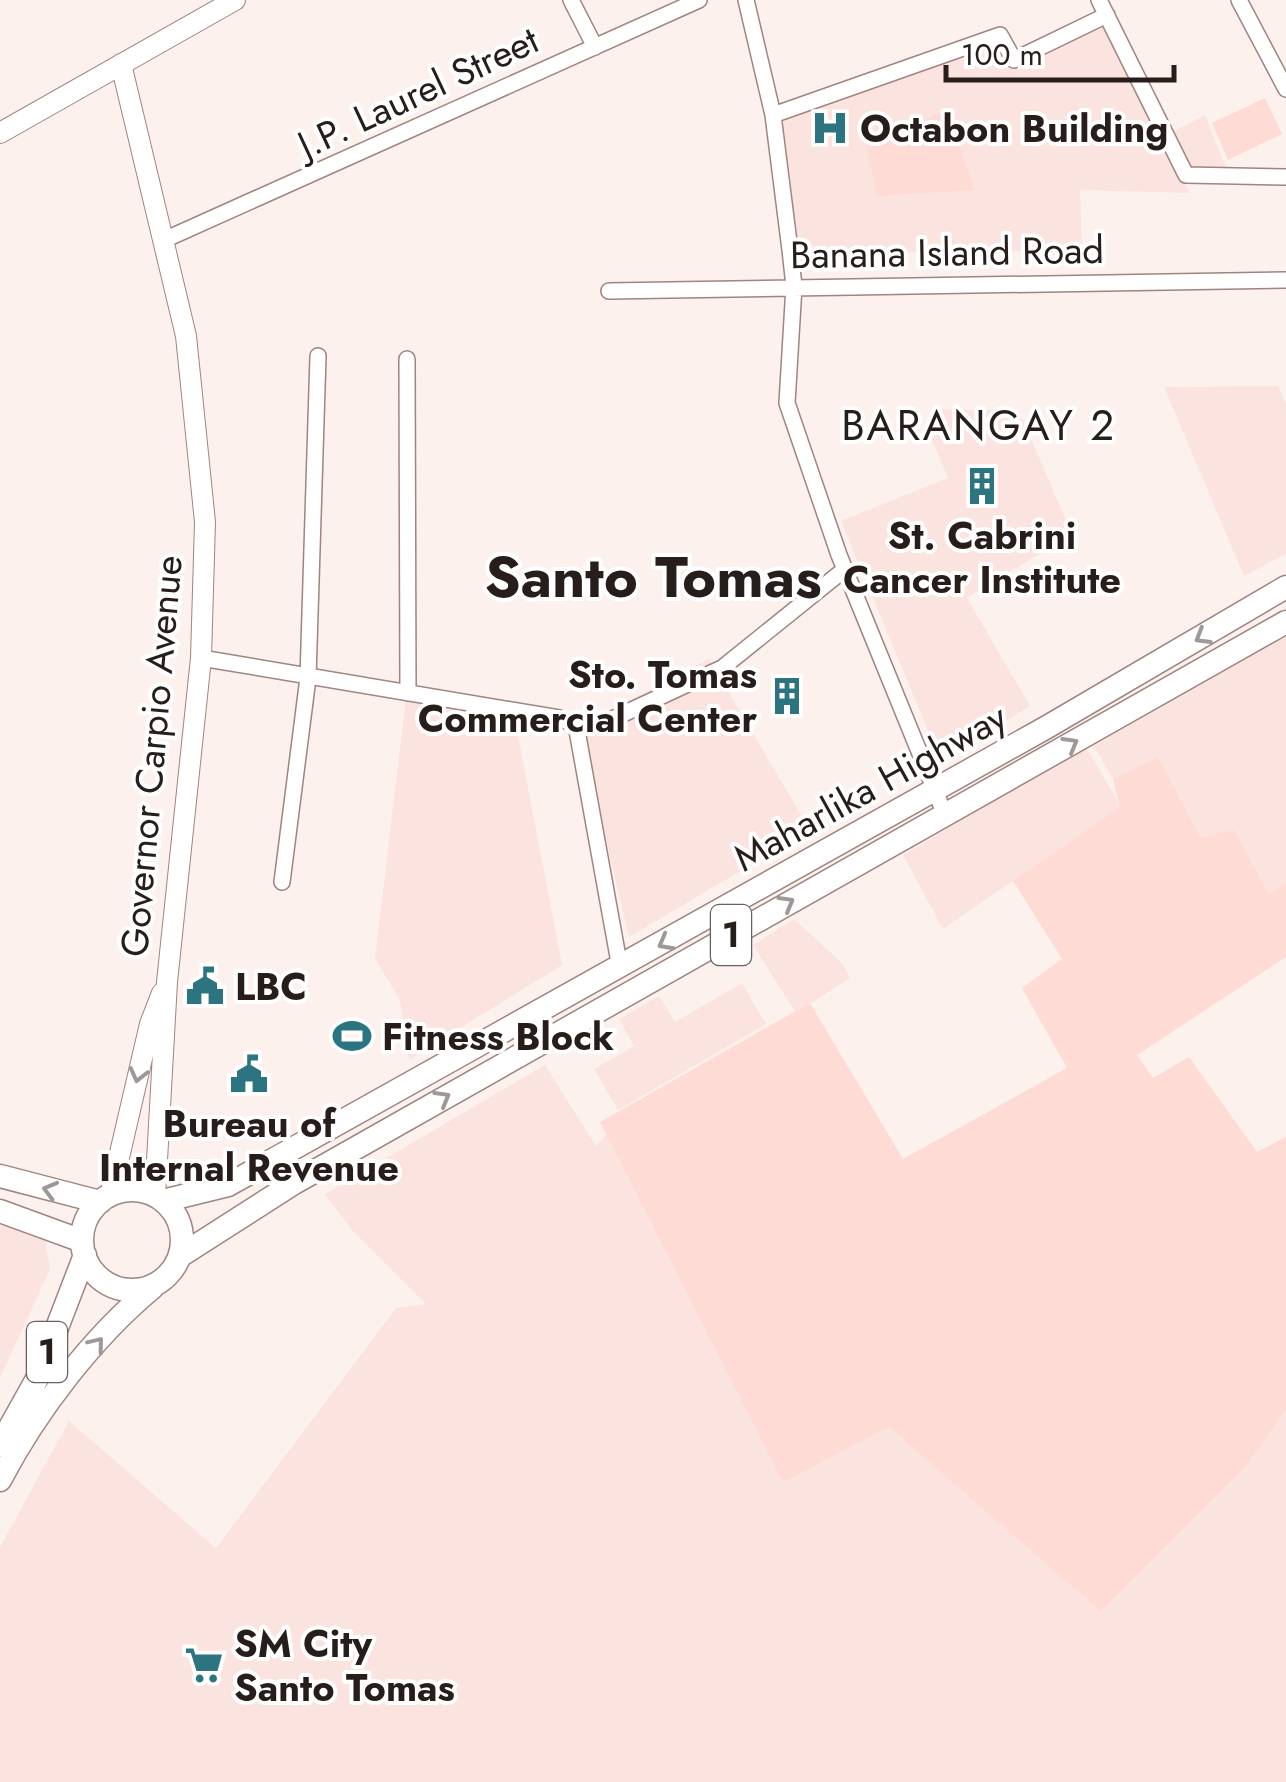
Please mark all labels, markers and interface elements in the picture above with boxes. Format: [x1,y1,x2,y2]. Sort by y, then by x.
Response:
street label: J.P. Laurel Street [284,12,547,174]
scale bar [946,20,1174,82]
text: 100 m [961,33,1043,76]
place label: Octabon Building [860,101,1168,156]
hospital icon: Octabon Building [809,107,851,149]
street label: Banana Island Road [790,222,1104,282]
district label: BARANGAY 2 [841,395,1117,456]
building icon: St. Cabrini Cancer Institute [961,465,1003,507]
place label: St. Cabrini Cancer Institute [843,508,1121,607]
district label: Santo Tomas [484,535,822,619]
street label: Governor Carpio Avenue [106,553,196,959]
one-way arrow [1195,625,1213,644]
place label: Sto. Tomas Commercial Center [418,647,757,746]
building icon: Sto. Tomas Commercial Center [766,675,808,717]
street label: Maharlika Highway [724,689,1017,885]
one-way arrow [1060,737,1078,756]
one-way arrow [776,896,794,915]
road number: 1 [711,905,751,965]
one-way arrow [658,931,676,950]
place label: LBC [235,959,307,1014]
public building icon: LBC [184,965,226,1007]
place label: Fitness Block [382,1009,614,1064]
sports icon: Fitness Block [331,1015,373,1057]
public building icon: Bureau of Internal Revenue [228,1053,270,1095]
one-way arrow [129,1066,150,1083]
one-way arrow [433,1090,451,1110]
place label: Bureau of Internal Revenue [99,1096,399,1195]
one-way arrow [42,1181,59,1202]
road number: 1 [27,1322,67,1382]
one-way arrow [85,1338,103,1356]
place label: SM City Santo Tomas [234,1616,455,1715]
supermarket icon: SM City Santo Tomas [183,1644,225,1686]

